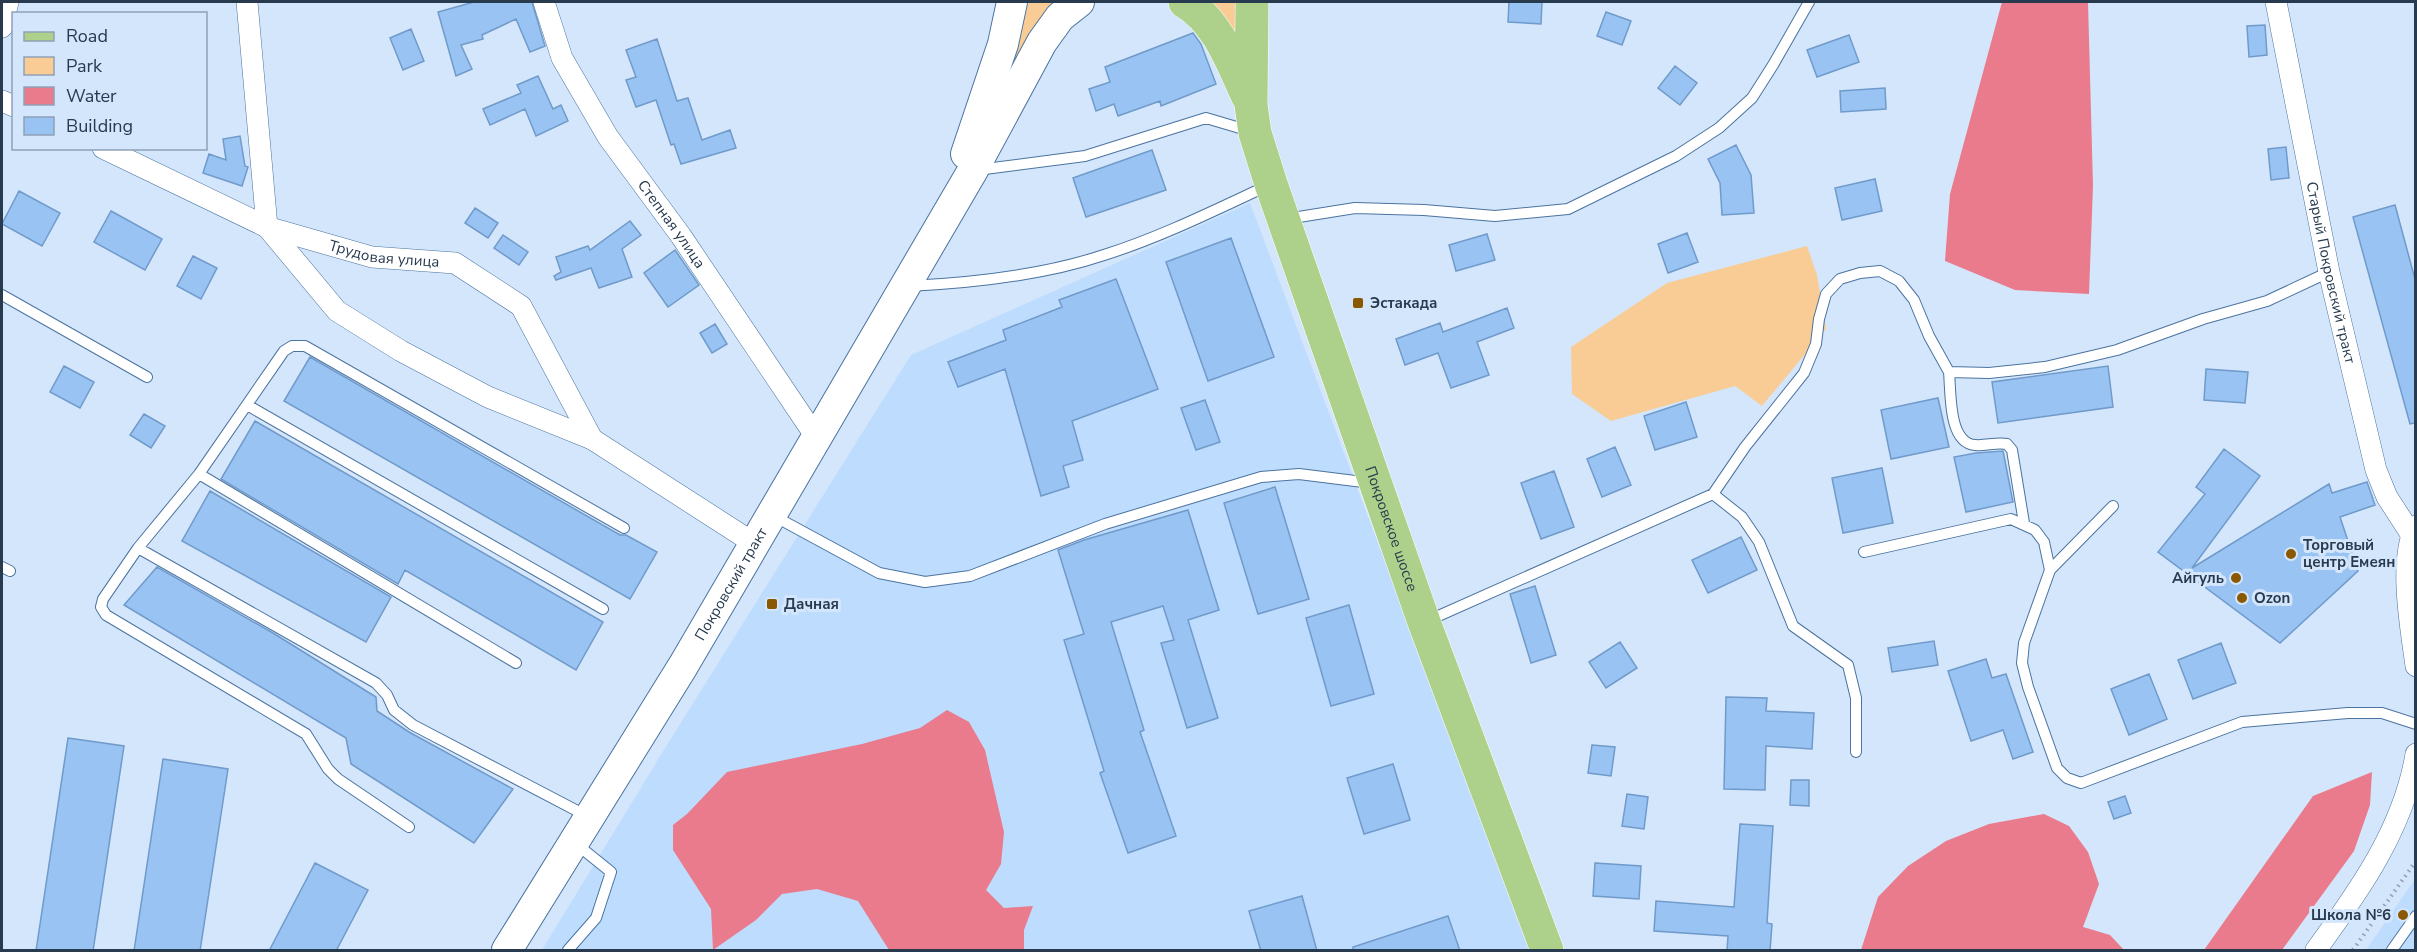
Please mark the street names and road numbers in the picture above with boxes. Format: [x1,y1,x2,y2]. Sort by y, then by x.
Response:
street label: Степная улица [633,176,710,272]
street label: Старый Покровский тракт [2302,180,2360,366]
street label: Трудовая улица [327,235,440,272]
street label: Покровское шоссе [1360,463,1423,594]
street label: Покровский тракт [690,524,772,644]

